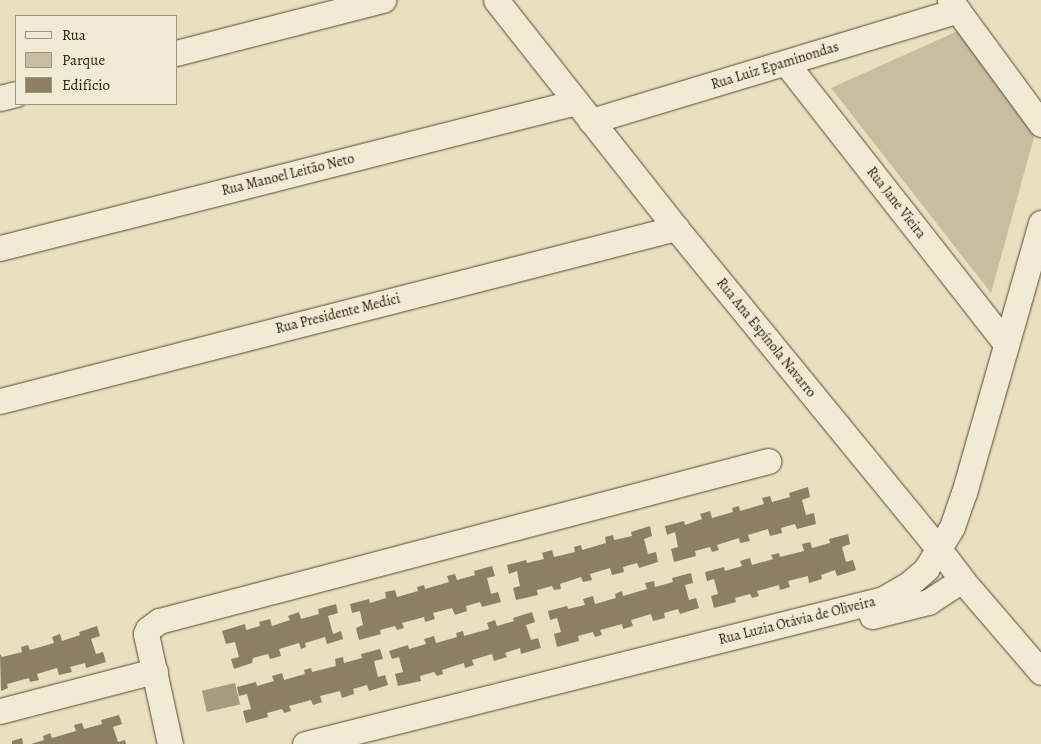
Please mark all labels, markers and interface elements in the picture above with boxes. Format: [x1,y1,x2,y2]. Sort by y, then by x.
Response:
legend [15,15,178,105]
text: Rua [62,25,86,45]
street label: Rua Luiz Epaminondas [709,39,841,93]
text: Parque [62,50,105,70]
text: Edifício [62,75,110,95]
street label: Rua Manoel Leitão Neto [220,150,356,200]
street label: Rua Jane Vieira [863,164,929,242]
street label: Rua Ana Espínola Navarro [713,275,819,401]
street label: Rua Presidente Medici [274,290,402,338]
street label: Rua Luzia Otávia de Oliveira [717,593,877,649]

